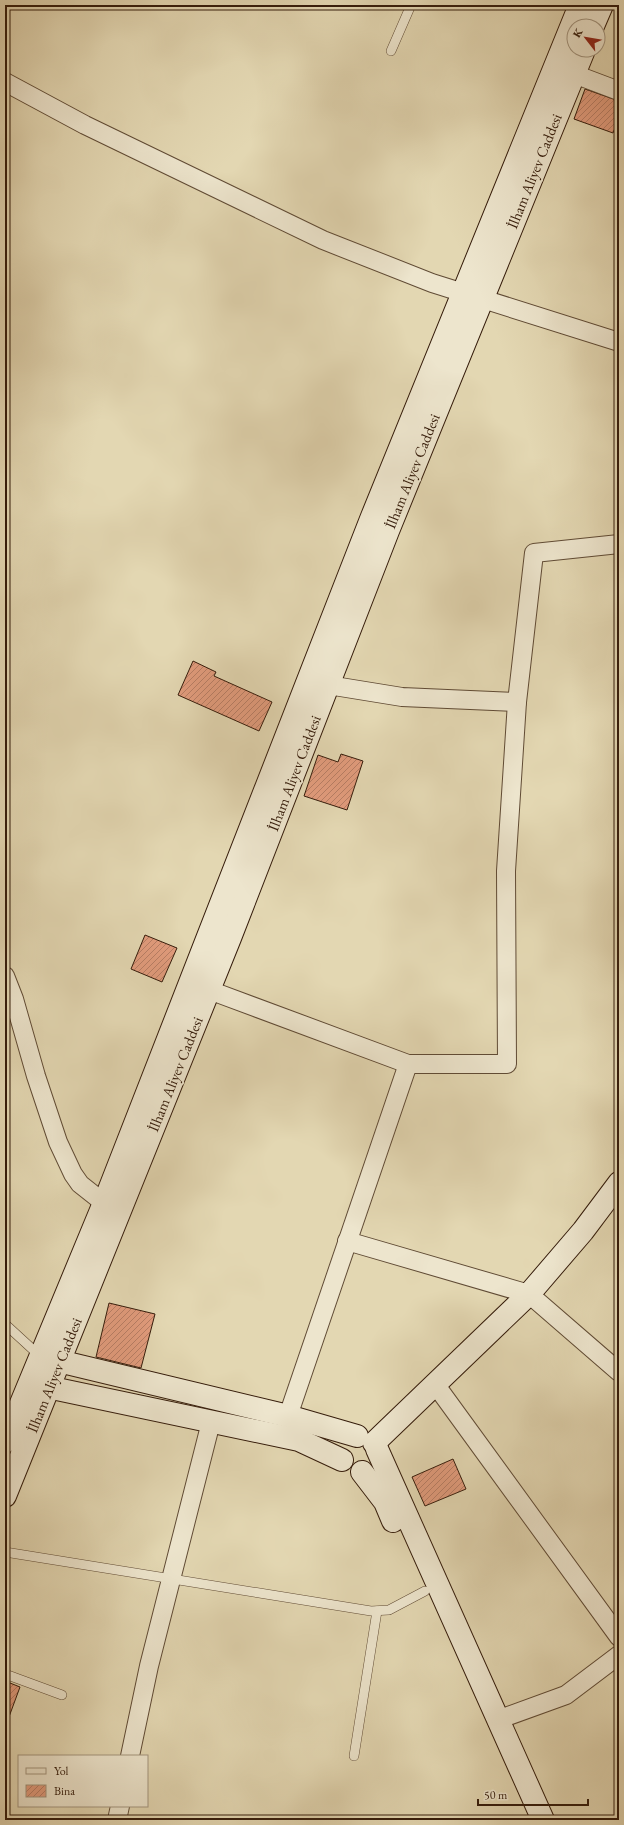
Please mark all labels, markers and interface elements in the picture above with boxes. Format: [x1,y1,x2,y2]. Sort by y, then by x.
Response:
north arrow [566,18,606,58]
text: K [569,25,586,40]
street label: İlham Aliyev Caddesi [502,110,566,231]
street label: İlham Aliyev Caddesi [380,410,444,531]
street label: İlham Aliyev Caddesi [263,712,325,834]
street label: İlham Aliyev Caddesi [143,1013,207,1134]
street label: İlham Aliyev Caddesi [22,1314,86,1435]
legend [18,1755,148,1807]
text: Yol [54,1763,68,1779]
scale bar [478,1781,588,1807]
text: Bina [54,1783,75,1799]
text: 50 m [484,1787,508,1803]

